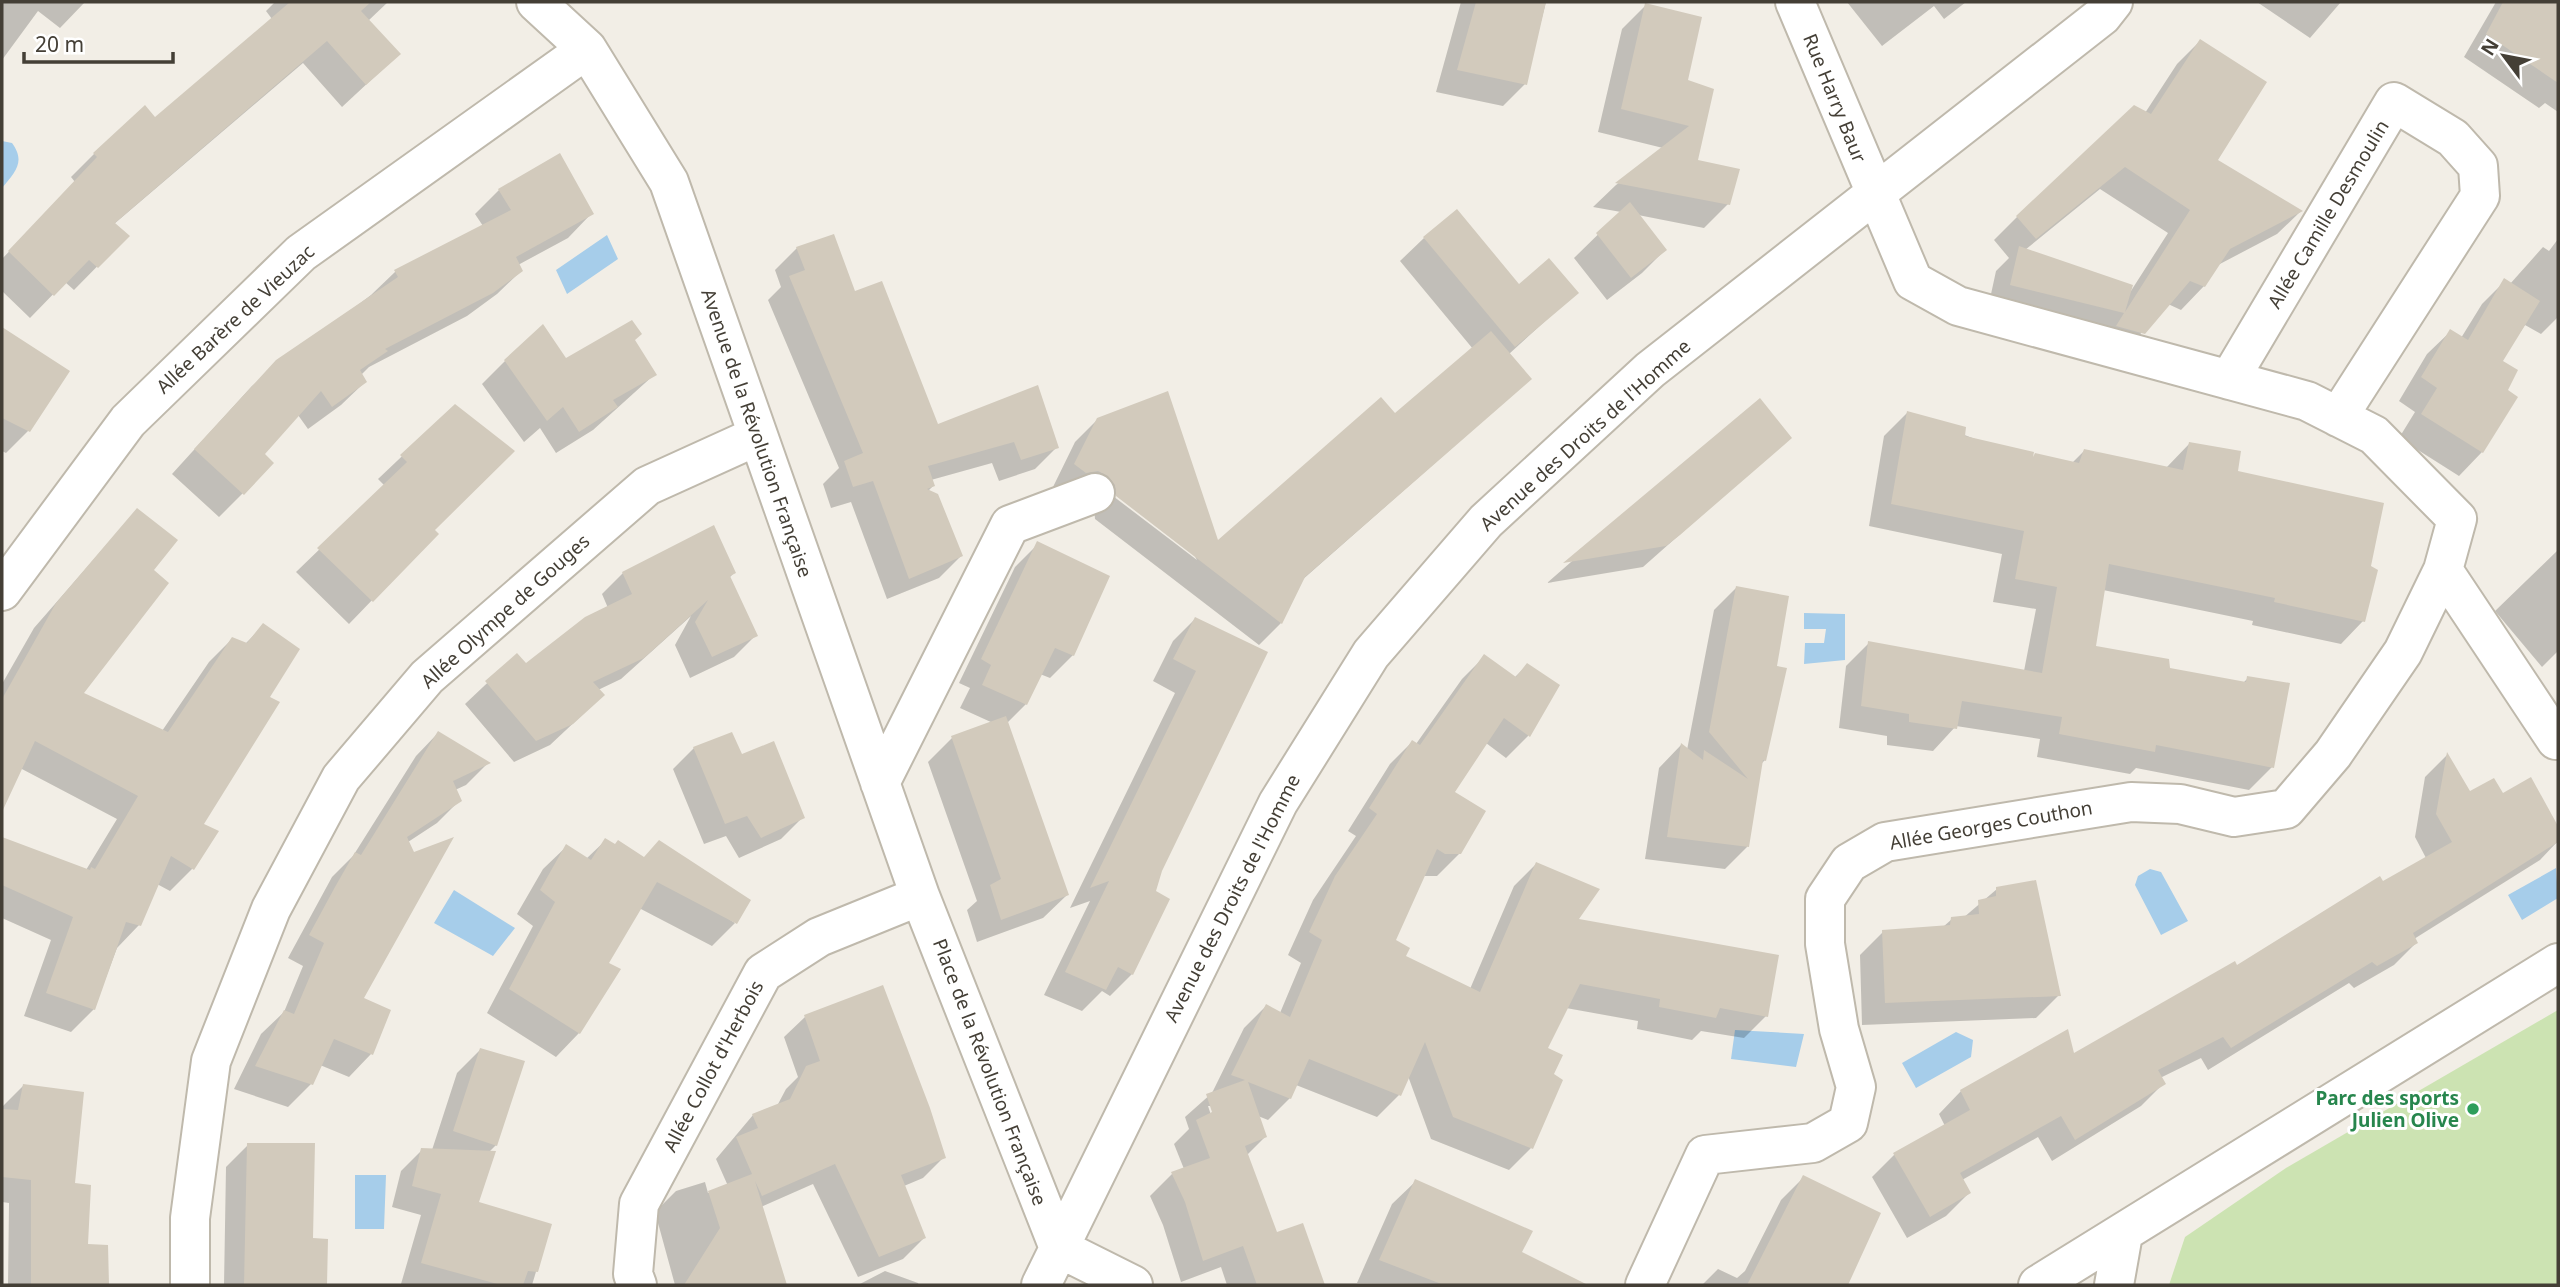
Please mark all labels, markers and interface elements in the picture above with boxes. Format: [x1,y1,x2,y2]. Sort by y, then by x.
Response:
scale bar [24,21,173,65]
north arrow [2469,21,2539,91]
text: 20 m [35,30,84,58]
street label: Rue Harry Baur [1797,30,1873,166]
text: N [2474,34,2505,60]
street label: Allée Camille Desmoulin [2261,115,2395,313]
street label: Allée Barère de Vieuzac [150,239,320,399]
street label: Avenue de la Révolution Française [695,285,819,581]
street label: Avenue des Droits de l'Homme [1474,333,1696,537]
street label: Allée Olympe de Gouges [415,528,595,694]
street label: Avenue des Droits de l'Homme [1158,770,1306,1026]
street label: Allée Georges Couthon [1888,794,2094,856]
street label: Place de la Révolution Française [927,935,1053,1209]
street label: Allée Collot d'Herbois [657,976,769,1156]
place label: Parc des sports Julien Olive [2315,1085,2459,1133]
marker: Parc des sports Julien Olive [2465,1101,2481,1117]

